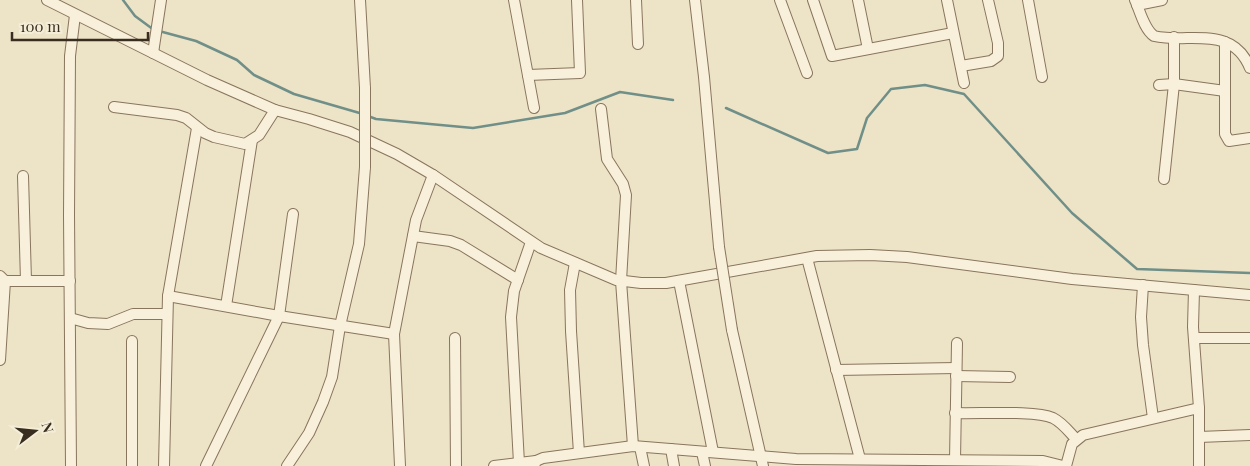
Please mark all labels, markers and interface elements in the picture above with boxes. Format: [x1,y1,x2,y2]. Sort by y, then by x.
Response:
scale bar [12,10,149,42]
text: 100 m [20,16,61,36]
north arrow [10,406,60,456]
text: N [37,420,59,435]

